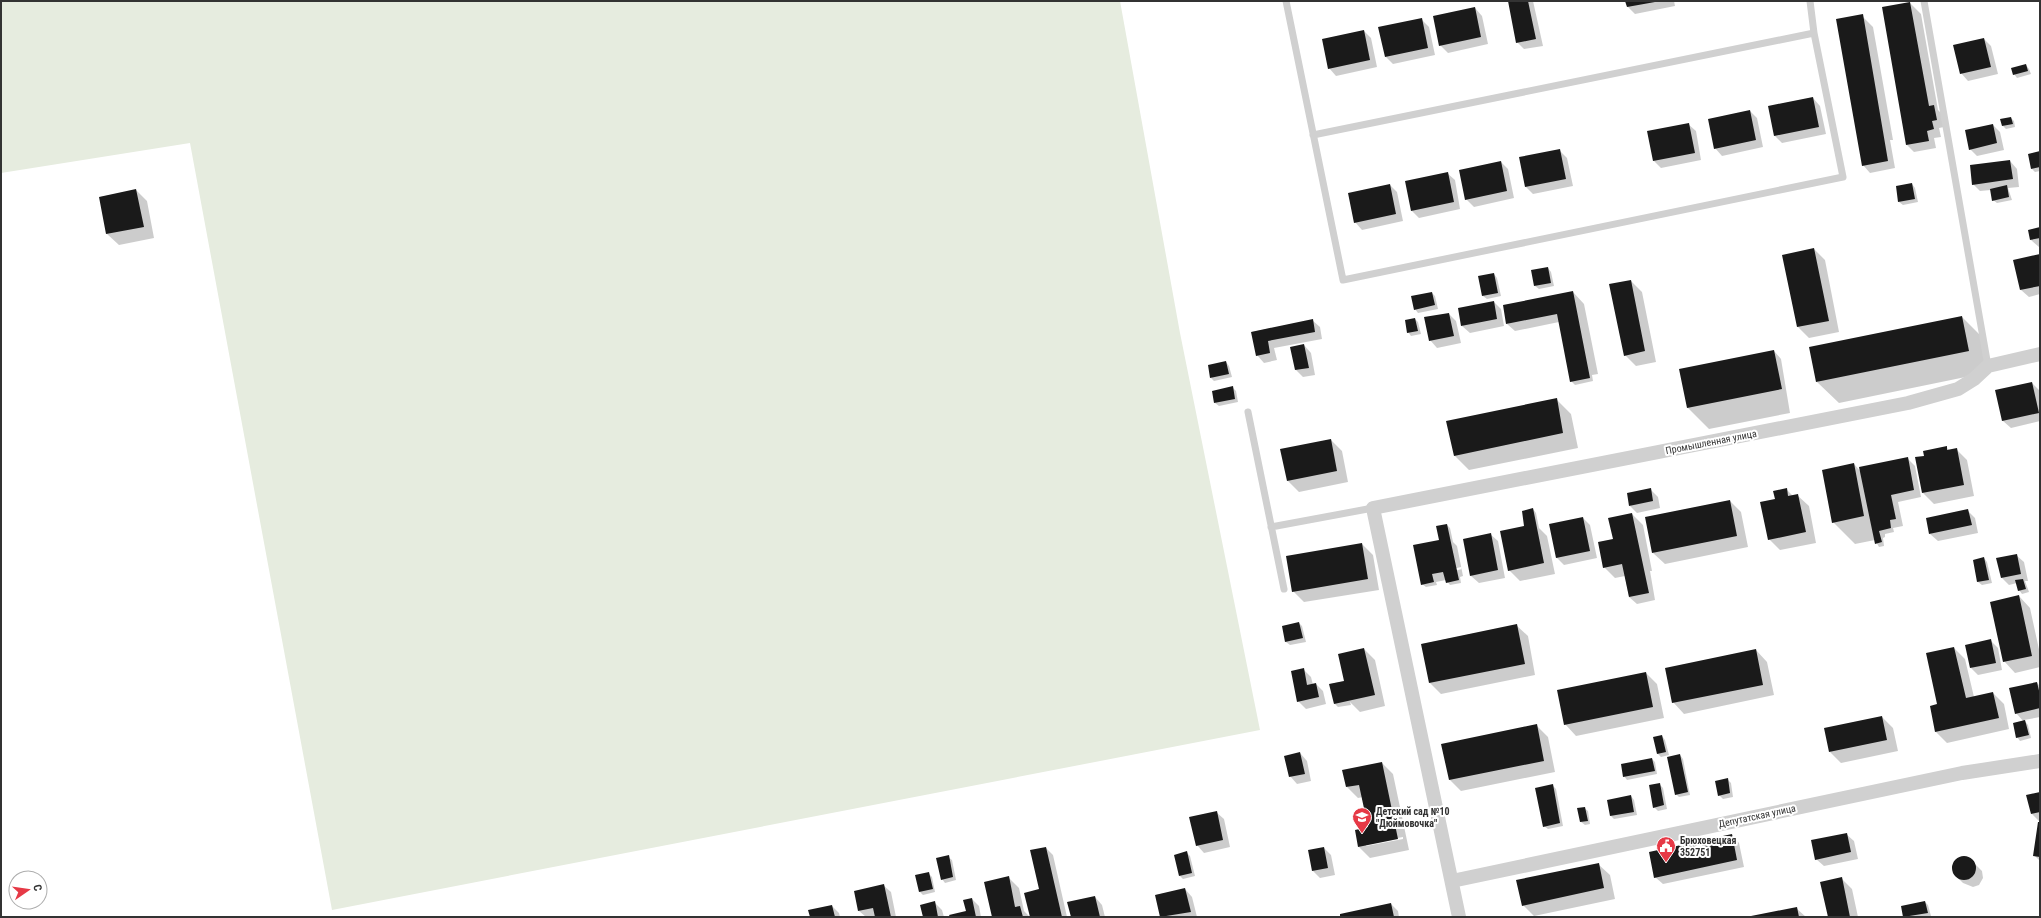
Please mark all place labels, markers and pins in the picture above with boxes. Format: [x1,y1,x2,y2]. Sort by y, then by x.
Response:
school or university icon: Детский сад №10 "Дюймовочка" [1351,806,1373,834]
place label: Детский сад №10 "Дюймовочка" [1376,806,1450,829]
public building icon: Брюховецкая 352751 [1655,835,1677,863]
place label: Брюховецкая 352751 [1680,835,1736,858]

